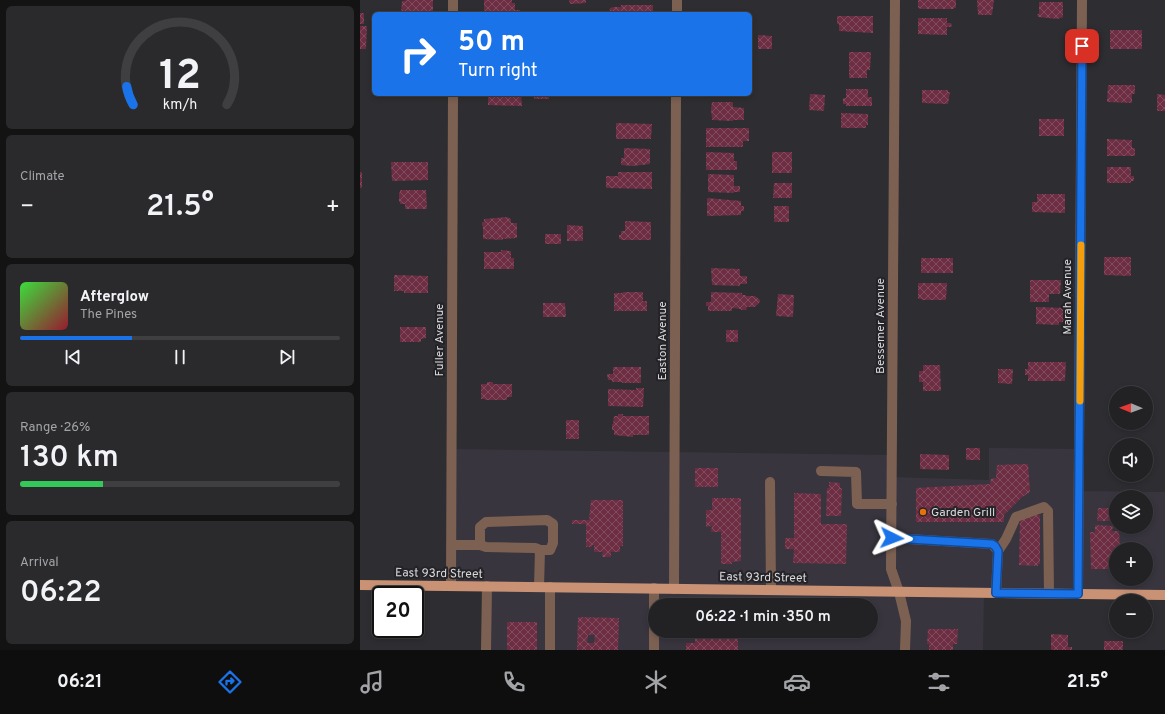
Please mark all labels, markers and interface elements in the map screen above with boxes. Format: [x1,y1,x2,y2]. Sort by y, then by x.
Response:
text: 50 m [458,25,525,61]
icon: right [392,28,444,80]
pin [1065,29,1099,63]
icon: arrive [1071,35,1093,57]
text: 12 [159,51,201,104]
text: Turn right [458,60,538,83]
text: km/h [163,96,197,114]
text: Climate [20,169,65,185]
text: 21.5° [146,189,214,226]
text: − [20,194,34,221]
text: + [326,194,340,221]
street label: Marah Avenue [1060,259,1076,335]
street label: Bessemer Avenue [873,278,889,374]
text: Afterglow [80,288,149,307]
street label: Easton Avenue [655,301,671,381]
street label: Fuller Avenue [432,303,448,377]
text: The Pines [80,307,137,323]
icon: previous [62,346,84,368]
icon: pause [169,346,191,368]
icon: next [276,346,298,368]
north arrow [1109,386,1153,430]
map controls [1109,386,1153,638]
text: Range · 26% [20,420,90,436]
button: sound [1109,438,1153,482]
text: 130 km [20,440,119,477]
button: layers [1109,490,1153,534]
place label: Garden Grill [931,505,995,521]
marker: Garden Grill [918,507,928,517]
position arrow [871,517,913,559]
button: + [1109,542,1153,586]
text: Arrival [20,555,59,571]
street label: East 93rd Street [395,565,483,583]
street label: East 93rd Street [719,569,807,587]
text: 06:22 [20,575,102,612]
speed limit sign: 20 [372,586,424,638]
button: − [1109,594,1153,638]
text: 06:22 · 1 min · 350 m [695,608,831,627]
icon: directions [216,668,244,696]
icon: music [358,668,386,696]
icon: phone [500,668,528,696]
icon: climate [642,668,670,696]
icon: car [783,668,811,696]
icon: filters [925,668,953,696]
text: 06:21 [57,671,102,694]
text: 21.5° [1067,671,1108,694]

